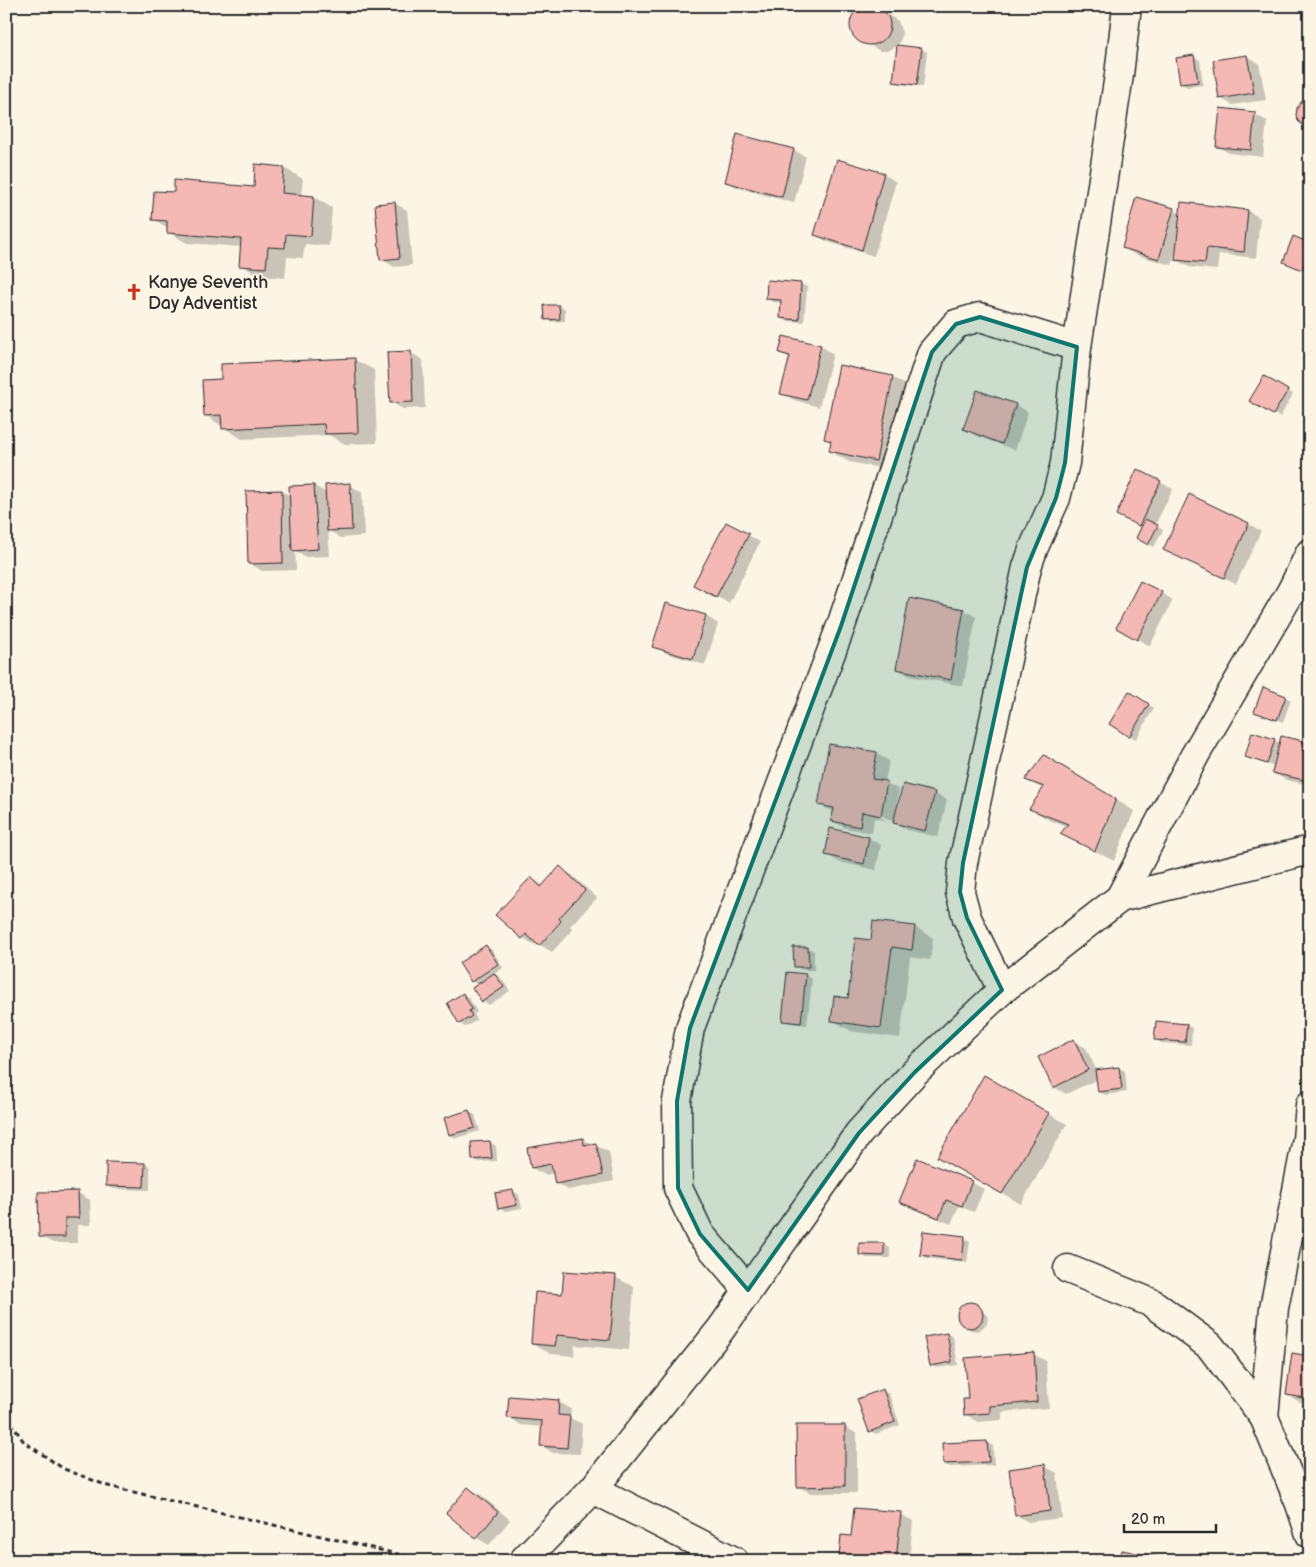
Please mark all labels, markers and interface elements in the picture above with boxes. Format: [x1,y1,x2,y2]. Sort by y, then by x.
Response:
place label: Kanye Seventh Day Adventist [148,272,268,314]
church icon: Kanye Seventh Day Adventist [124,282,144,302]
scale bar [1124,1502,1216,1534]
text: 20 m [1131,1510,1165,1529]

